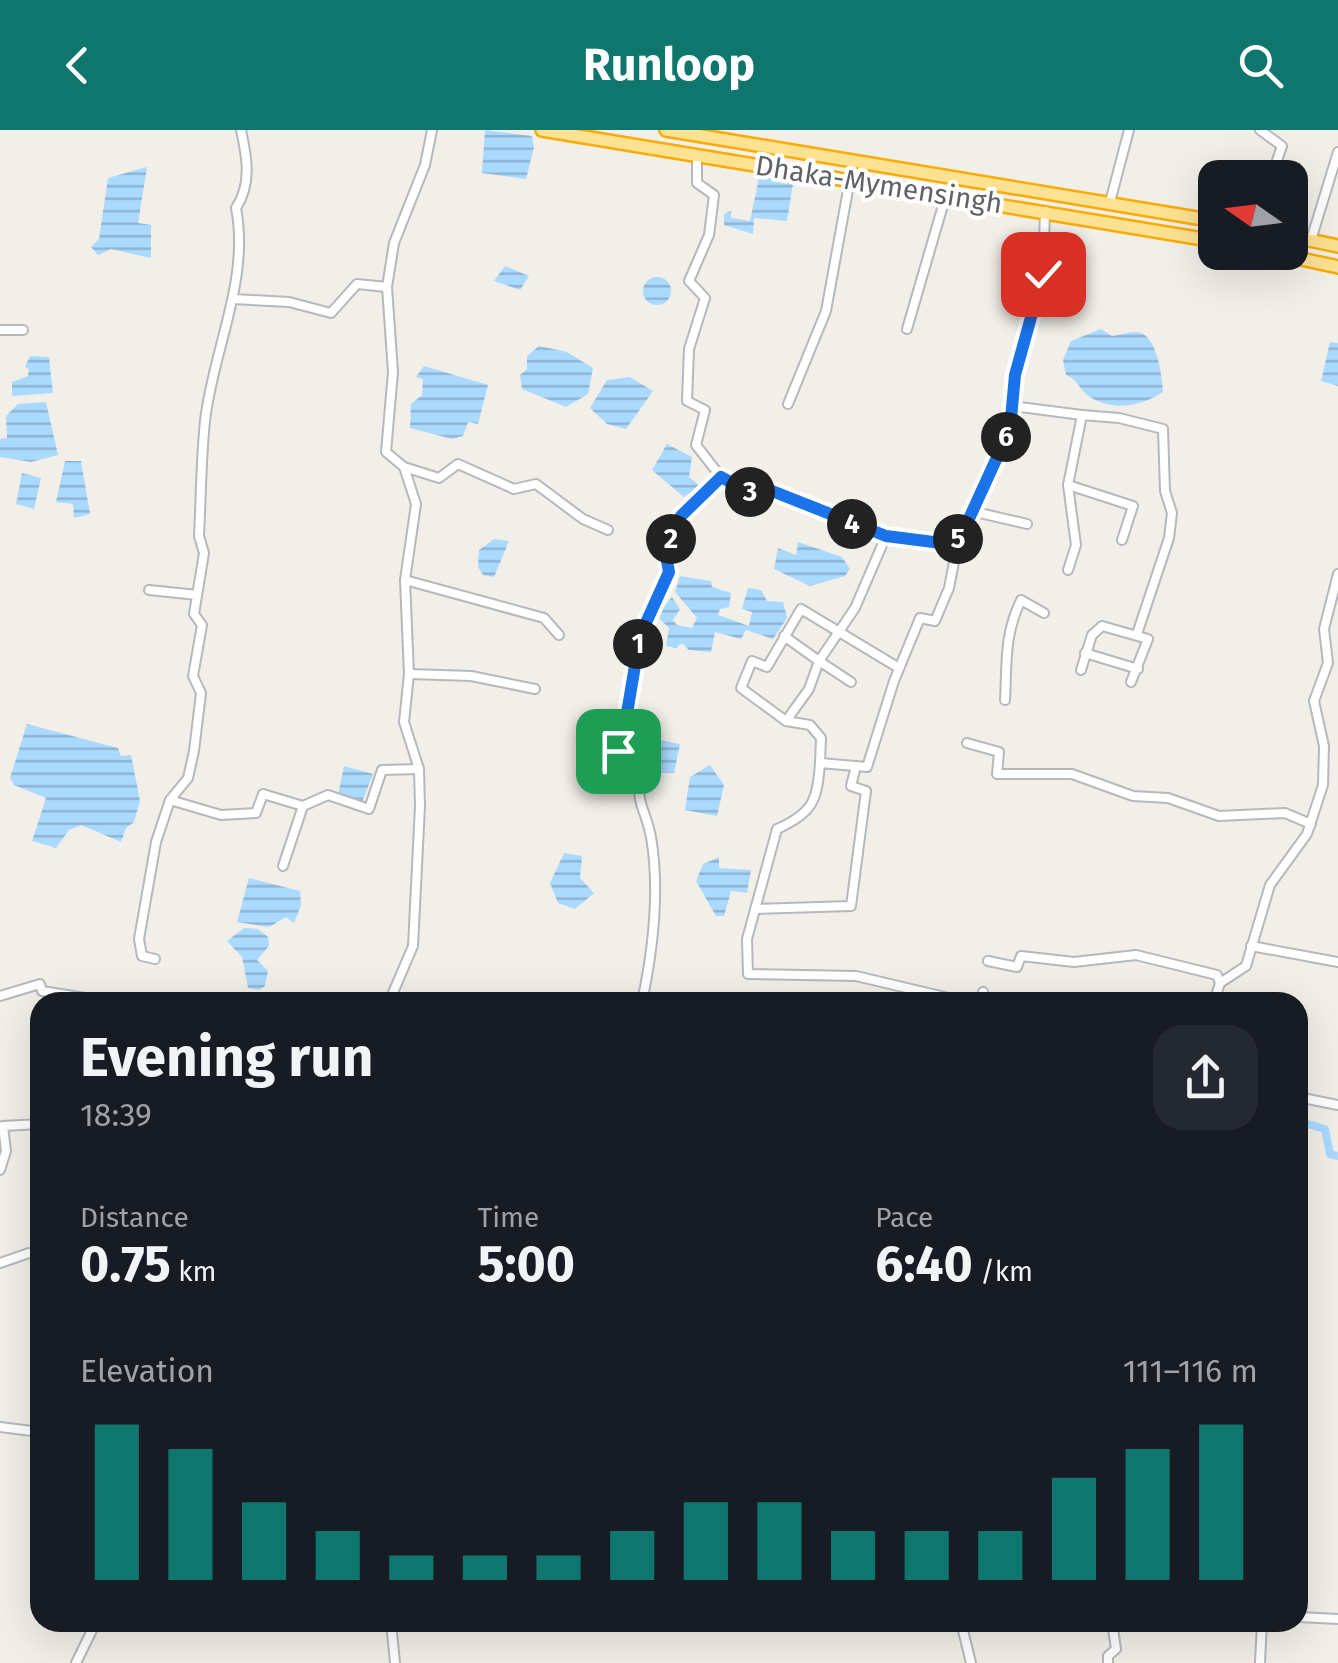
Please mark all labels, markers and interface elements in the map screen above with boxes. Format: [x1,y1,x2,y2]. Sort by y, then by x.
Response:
icon: back [50,38,105,93]
text: Runloop [583,38,755,92]
icon: search [1233,38,1288,93]
street label: Dhaka-Mymensingh [753,149,1005,220]
north arrow [1198,160,1308,270]
map controls [1198,160,1308,270]
pin [1001,232,1086,317]
icon: check [1016,247,1071,302]
pin: 6 [981,412,1031,462]
text: 6 [998,420,1014,453]
pin: 3 [725,467,775,517]
text: 3 [743,475,757,508]
pin: 4 [827,499,877,549]
text: 4 [844,507,860,540]
pin: 2 [646,514,696,564]
pin: 5 [933,514,983,564]
text: 2 [664,522,678,555]
text: 5 [950,522,966,555]
pin: 1 [613,619,663,669]
text: 1 [632,627,645,660]
pin [576,709,661,794]
icon: arrive [591,724,646,779]
text: Evening run [80,1025,374,1091]
button: share [1153,1025,1258,1130]
text: 18:39 [80,1096,152,1134]
text: Distance [80,1201,189,1234]
text: Time [478,1201,539,1234]
text: Pace [875,1201,933,1234]
text: 0.75 [80,1234,171,1294]
text: 5:00 [478,1234,575,1294]
text: 6:40 [875,1234,973,1294]
text: km [171,1255,217,1288]
text: /km [973,1255,1033,1288]
text: Elevation [80,1352,214,1390]
text: 111–116 m [1123,1352,1258,1390]

